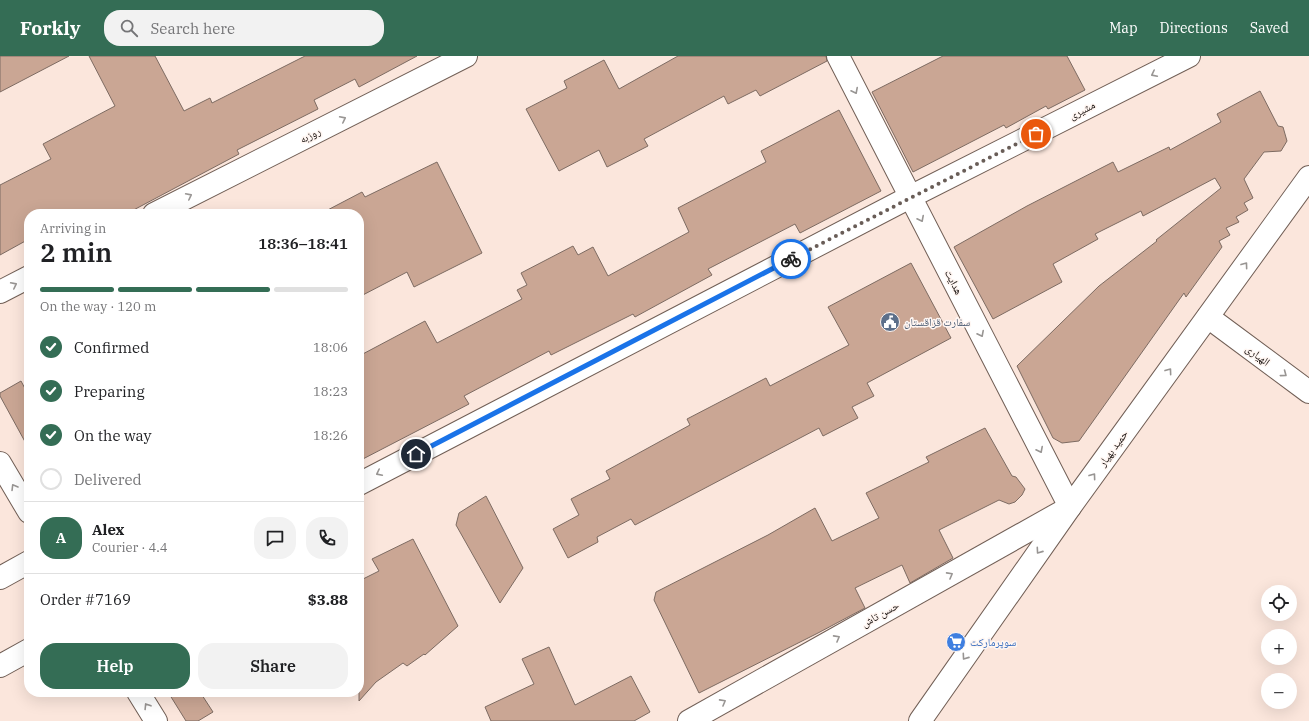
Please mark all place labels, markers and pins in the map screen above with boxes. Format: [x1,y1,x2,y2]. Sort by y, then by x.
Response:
pin [1019,117,1053,151]
public building icon: سفارت قزاقستان [879,311,901,333]
place label: سفارت قزاقستان [904,315,970,329]
pin [399,437,433,471]
supermarket icon: سوپرمارکت [945,631,967,653]
place label: سوپرمارکت [970,635,1016,649]

